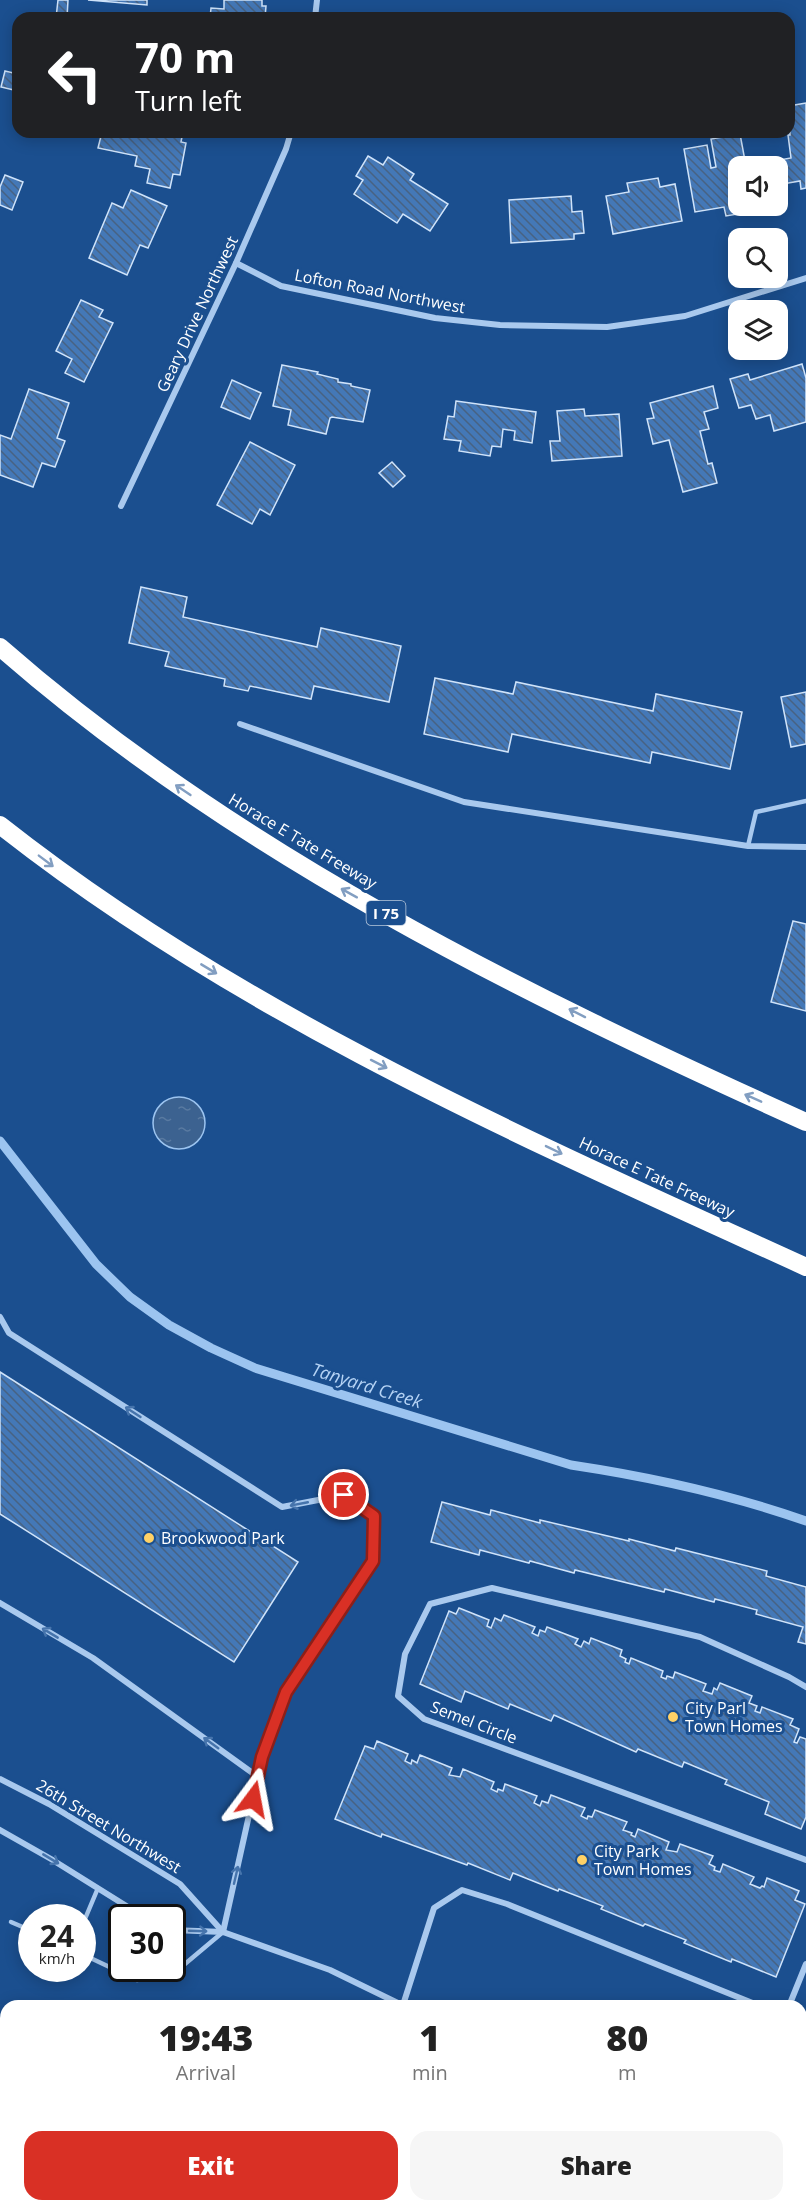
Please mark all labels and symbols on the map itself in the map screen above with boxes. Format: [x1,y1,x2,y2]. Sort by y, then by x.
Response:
street label: Geary Drive Northwest [151,232,243,396]
street label: Lofton Road Northwest [293,264,468,318]
one-way arrow [176,784,192,796]
street label: Horace E Tate Freeway [225,788,382,895]
one-way arrow [38,854,54,867]
one-way arrow [341,887,358,899]
road number: I 75 [366,901,406,925]
one-way arrow [200,963,217,975]
one-way arrow [568,1007,586,1019]
one-way arrow [369,1058,387,1070]
one-way arrow [744,1091,762,1103]
street label: Horace E Tate Freeway [576,1131,739,1223]
one-way arrow [544,1144,562,1156]
water label: Tanyard Creek [309,1357,426,1414]
one-way arrow [124,1405,141,1418]
pin [318,1469,369,1520]
one-way arrow [290,1499,310,1510]
place label: Brookwood Park [161,1527,285,1549]
marker: Brookwood Park [142,1531,156,1545]
one-way arrow [42,1626,59,1638]
street label: Semel Circle [428,1695,520,1749]
place label: City Parl Town Homes [685,1697,783,1737]
marker: City Parl Town Homes [666,1710,680,1724]
one-way arrow [203,1737,219,1749]
position arrow [221,1767,285,1831]
street label: 26th Street Northwest [33,1774,186,1878]
place label: City Park Town Homes [594,1840,692,1880]
one-way arrow [42,1853,59,1865]
marker: City Park Town Homes [575,1853,589,1867]
one-way arrow [230,1866,242,1885]
speed limit sign: 30 [108,1904,186,1982]
one-way arrow [187,1925,207,1937]

